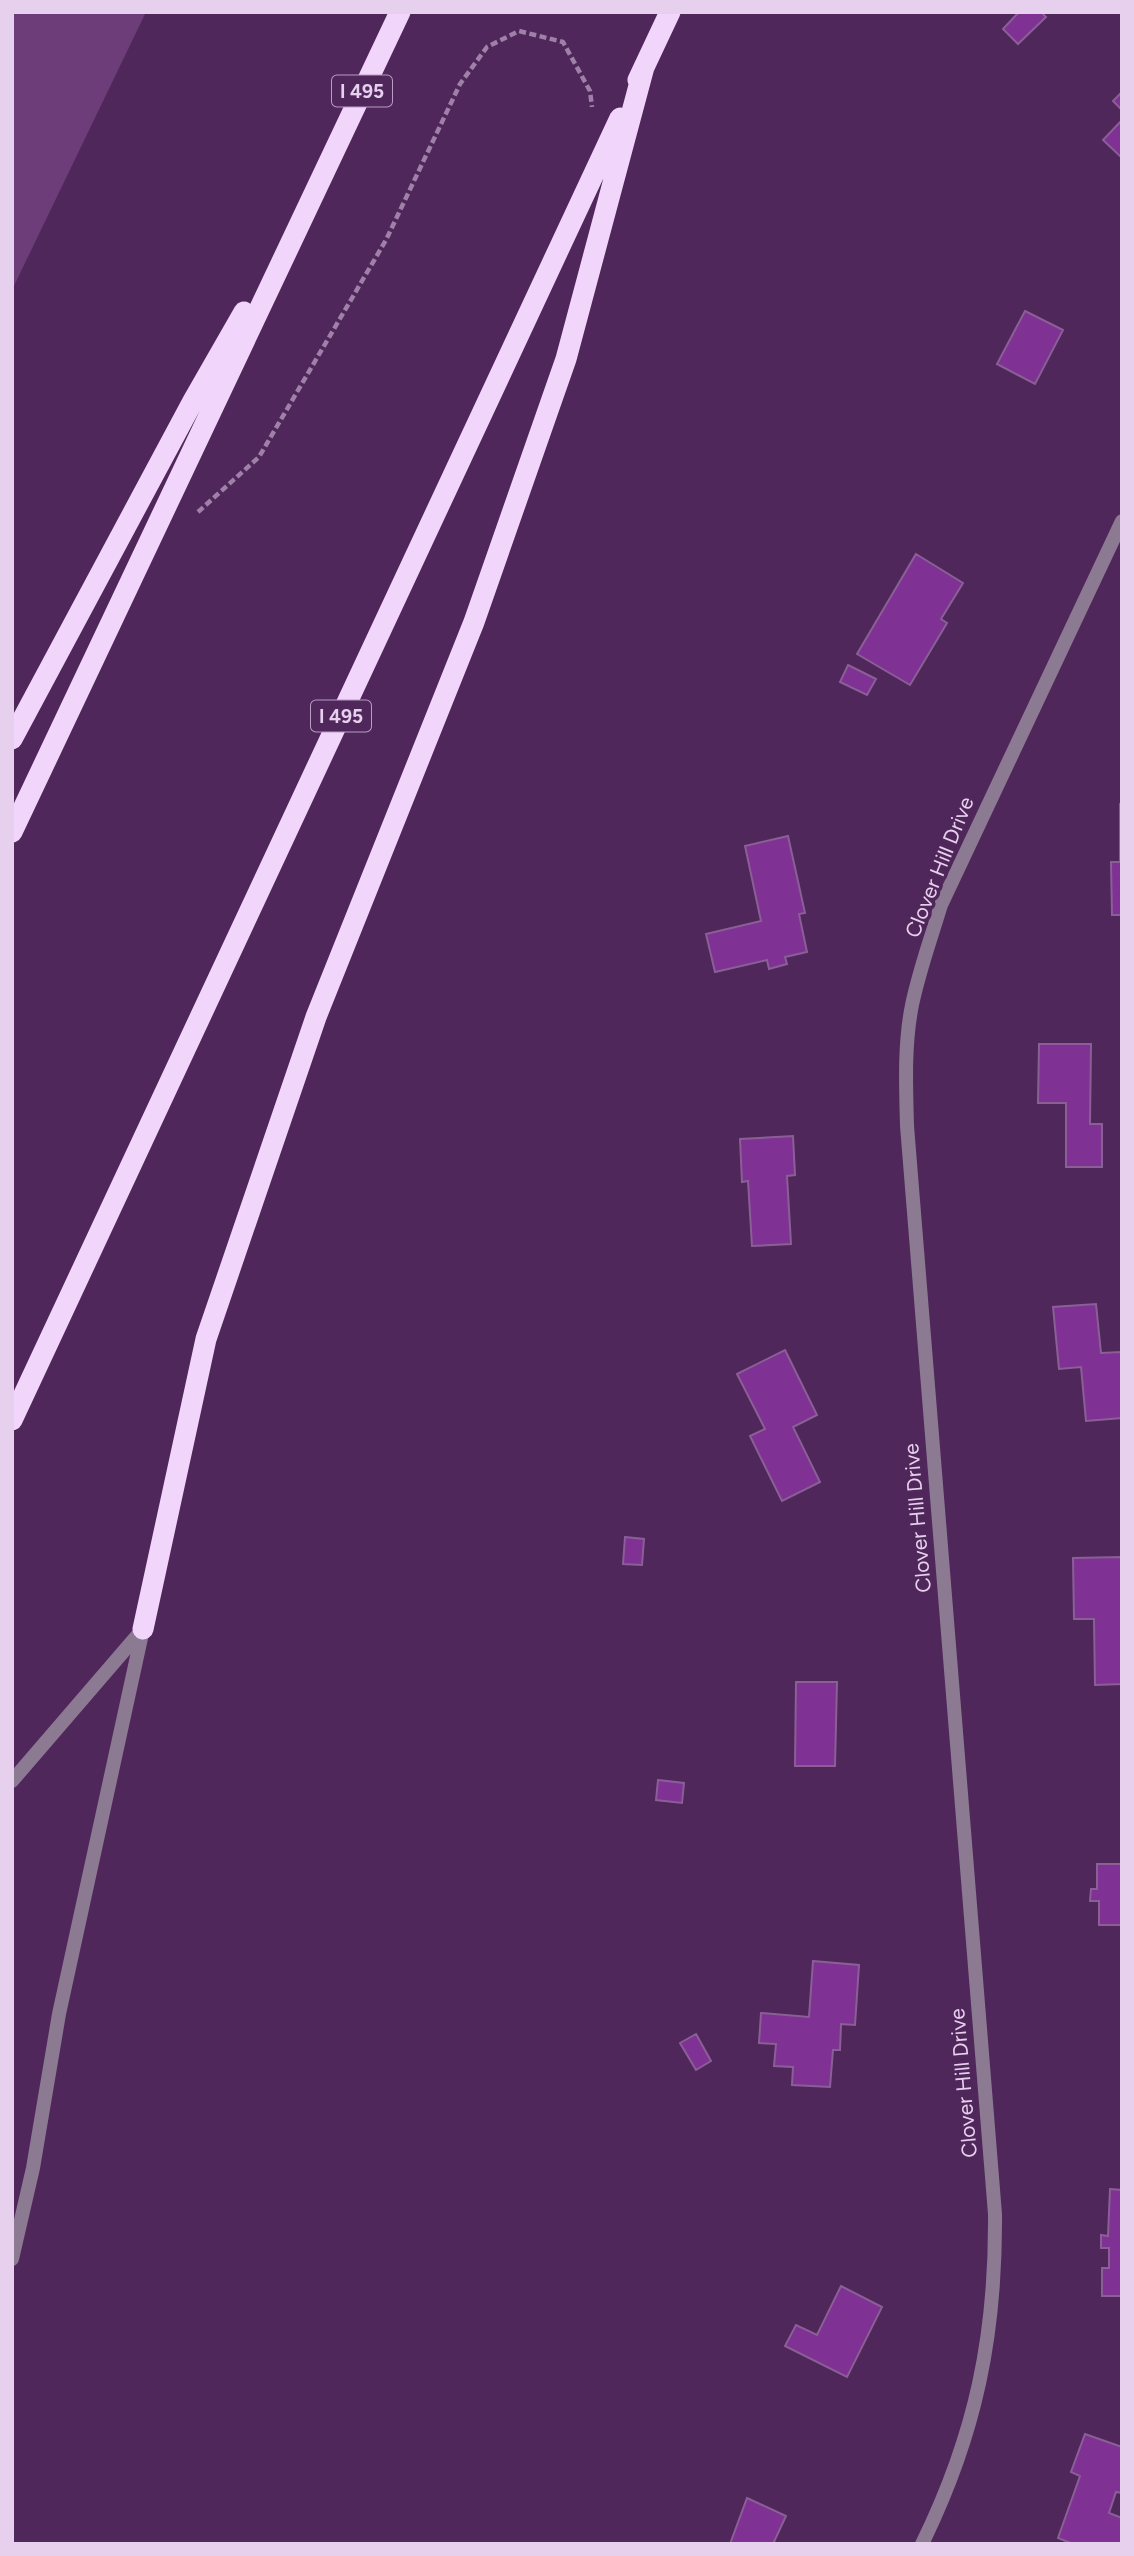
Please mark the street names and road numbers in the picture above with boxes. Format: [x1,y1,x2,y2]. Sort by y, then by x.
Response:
road number: I 495 [332,76,392,106]
road number: I 495 [311,701,371,732]
street label: Clover Hill Drive [899,793,979,941]
street label: Clover Hill Drive [898,1442,936,1594]
street label: Clover Hill Drive [944,2007,982,2159]

